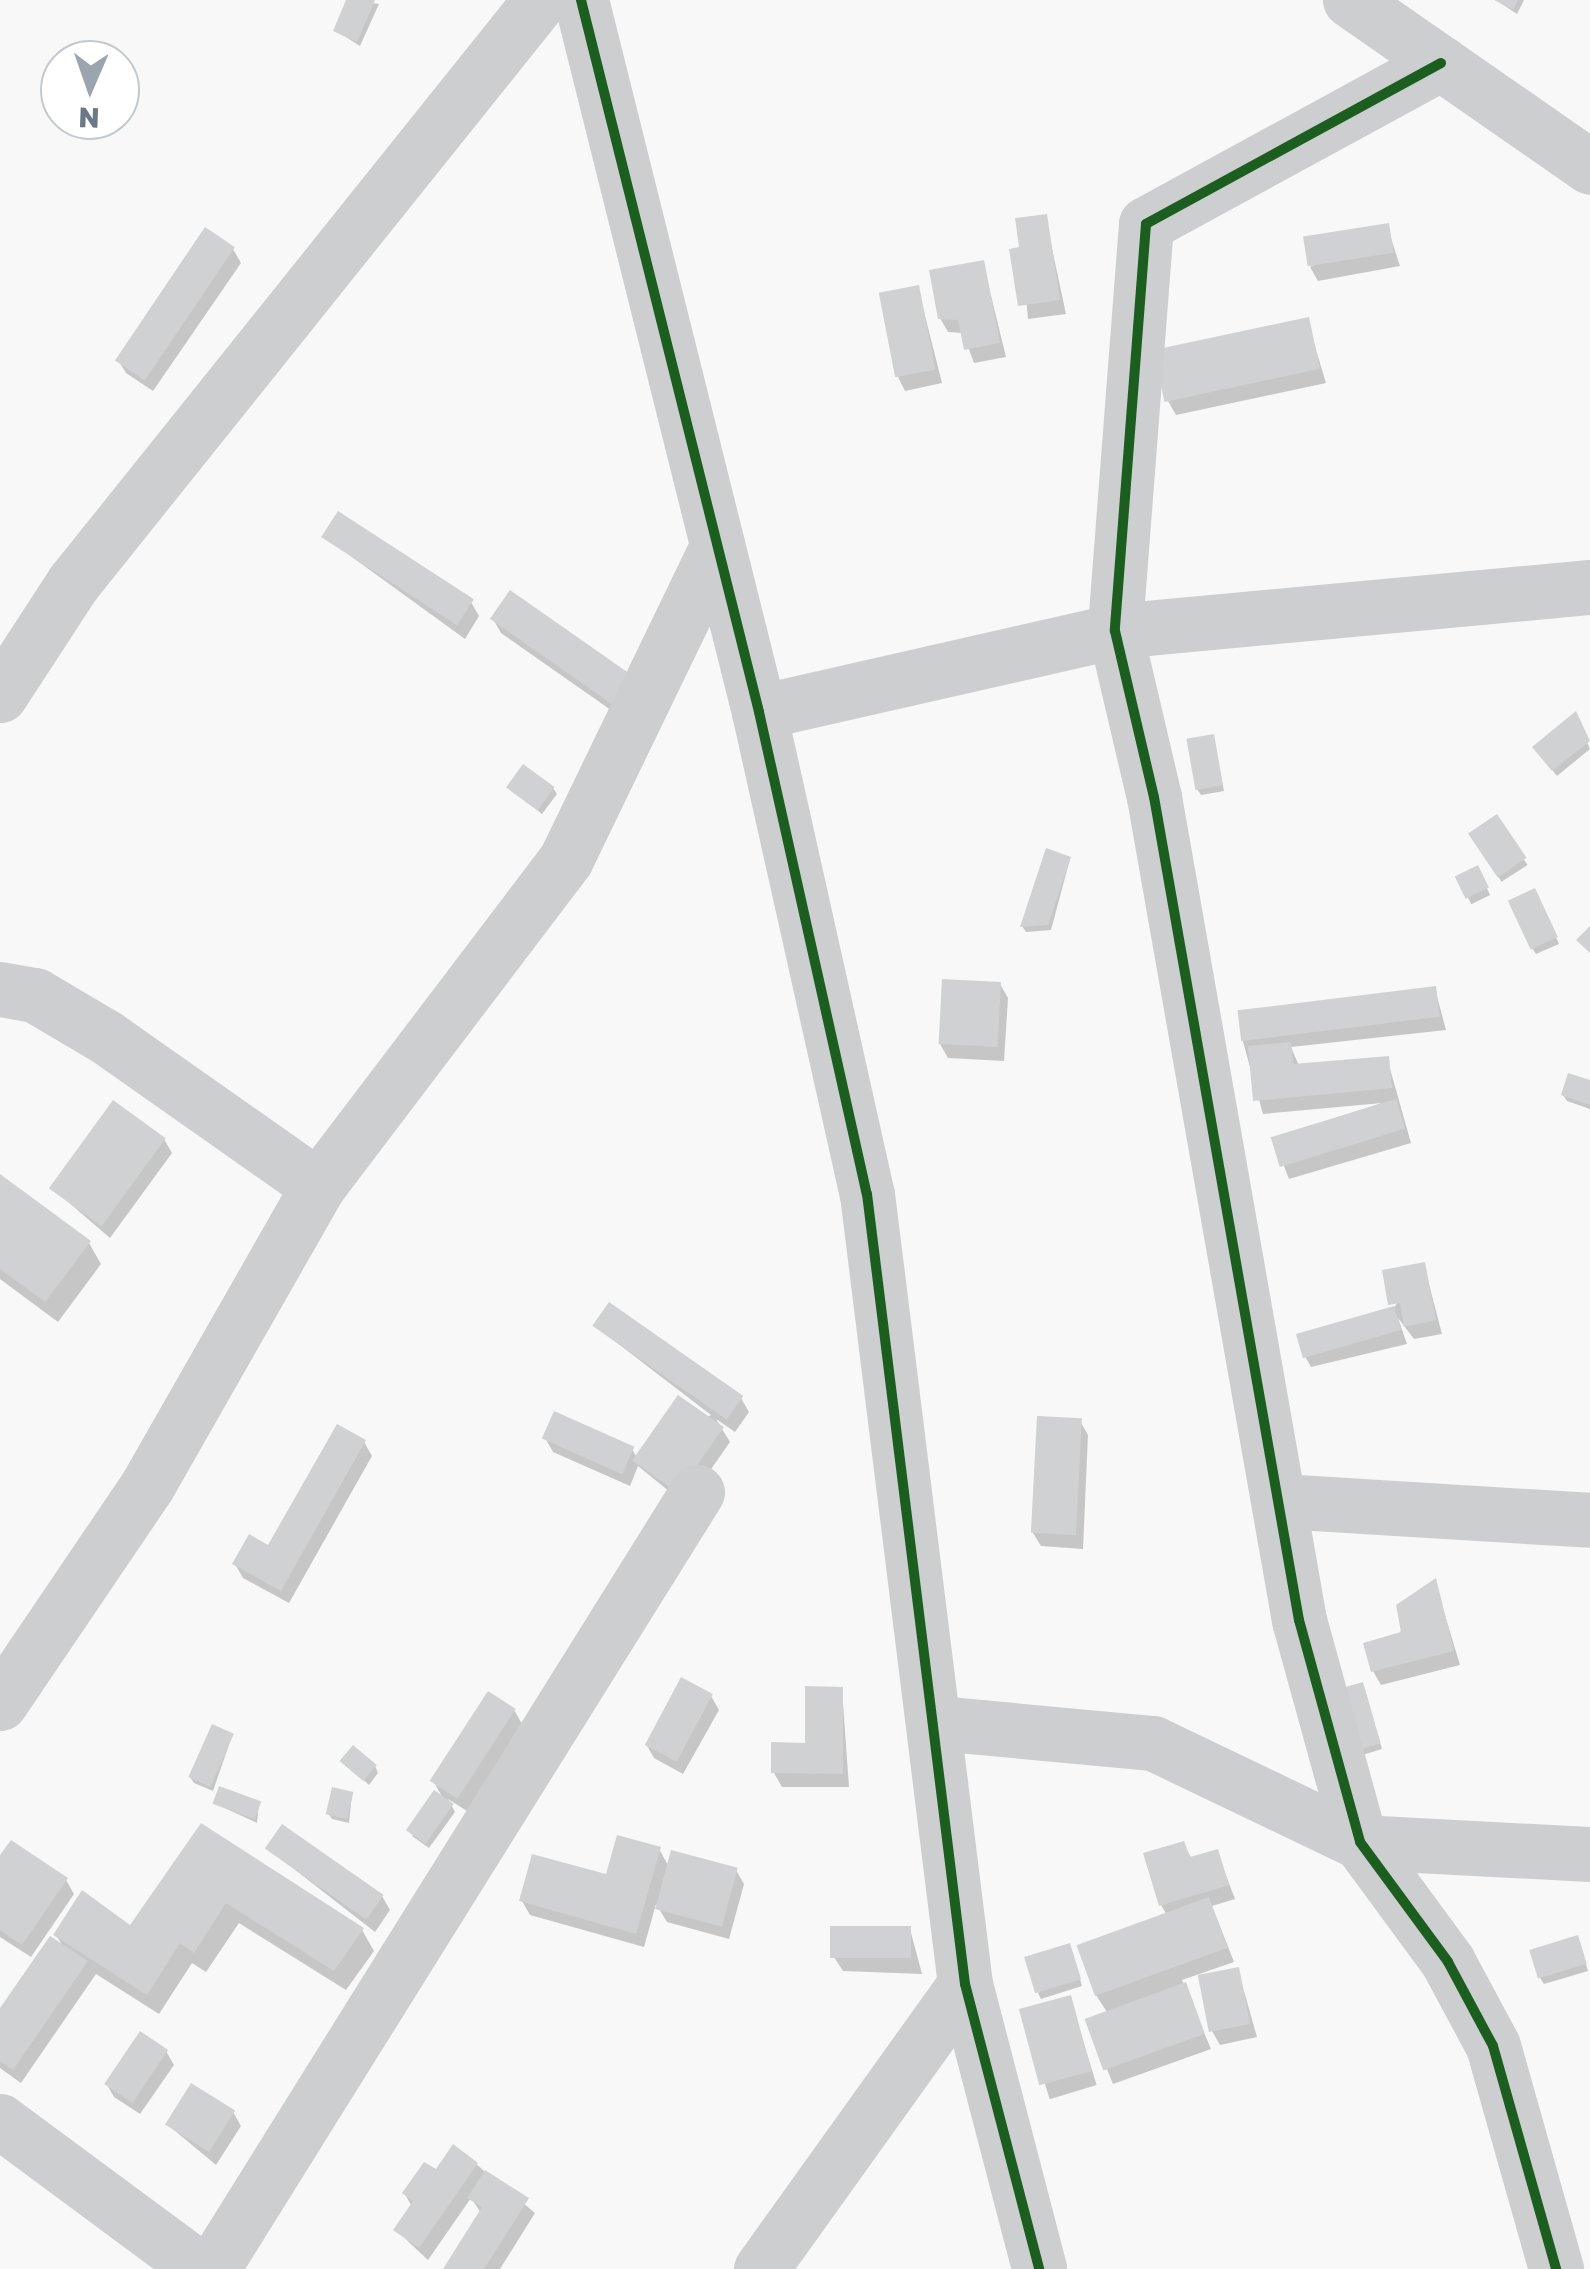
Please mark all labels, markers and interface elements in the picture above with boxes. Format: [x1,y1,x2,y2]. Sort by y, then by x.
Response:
north arrow [40,40,140,140]
text: N [78,102,100,135]

